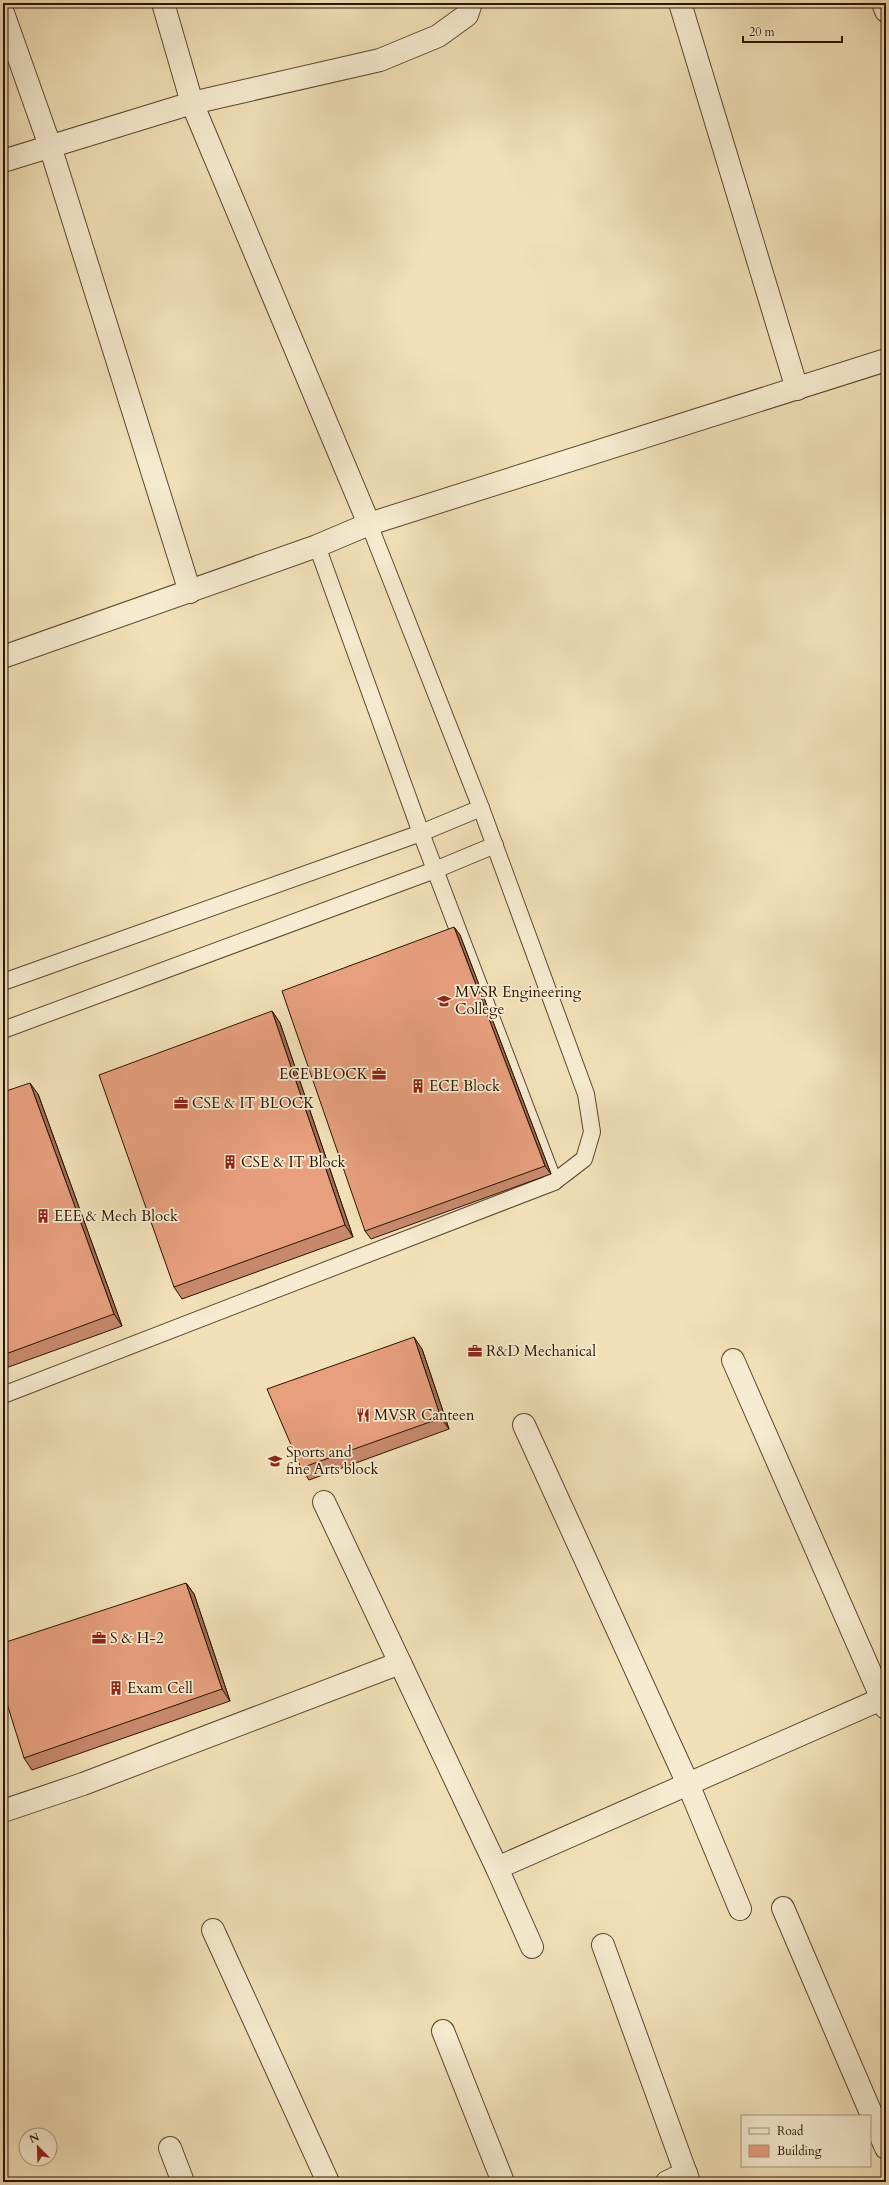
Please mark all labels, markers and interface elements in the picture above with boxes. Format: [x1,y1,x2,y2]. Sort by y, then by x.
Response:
scale bar [743,18,842,44]
text: 20 m [749,24,776,40]
place label: MVSR Engineering College [455,982,582,1019]
school or university icon: MVSR Engineering College [436,993,452,1009]
place label: ECE BLOCK [279,1064,369,1084]
office icon: ECE BLOCK [371,1066,387,1082]
place label: ECE Block [429,1076,500,1096]
building icon: ECE Block [410,1078,426,1094]
place label: CSE & IT BLOCK [192,1093,315,1113]
office icon: CSE & IT BLOCK [173,1095,189,1111]
place label: CSE & IT Block [241,1152,346,1172]
building icon: CSE & IT Block [222,1154,238,1170]
place label: EEE & Mech Block [54,1206,178,1226]
building icon: EEE & Mech Block [35,1208,51,1224]
place label: R&D Mechanical [486,1341,596,1361]
office icon: R&D Mechanical [467,1343,483,1359]
place label: MVSR Canteen [374,1405,475,1425]
restaurant icon: MVSR Canteen [355,1407,371,1423]
place label: Sports and fine Arts block [286,1442,379,1479]
school or university icon: Sports and fine Arts block [267,1453,283,1469]
place label: S & H-2 [110,1628,164,1648]
office icon: S & H-2 [91,1630,107,1646]
place label: Exam Cell [127,1678,193,1698]
building icon: Exam Cell [108,1680,124,1696]
legend [741,2115,871,2167]
text: Road [777,2123,804,2139]
north arrow [18,2127,58,2167]
text: N [27,2129,42,2147]
text: Building [777,2143,822,2159]

